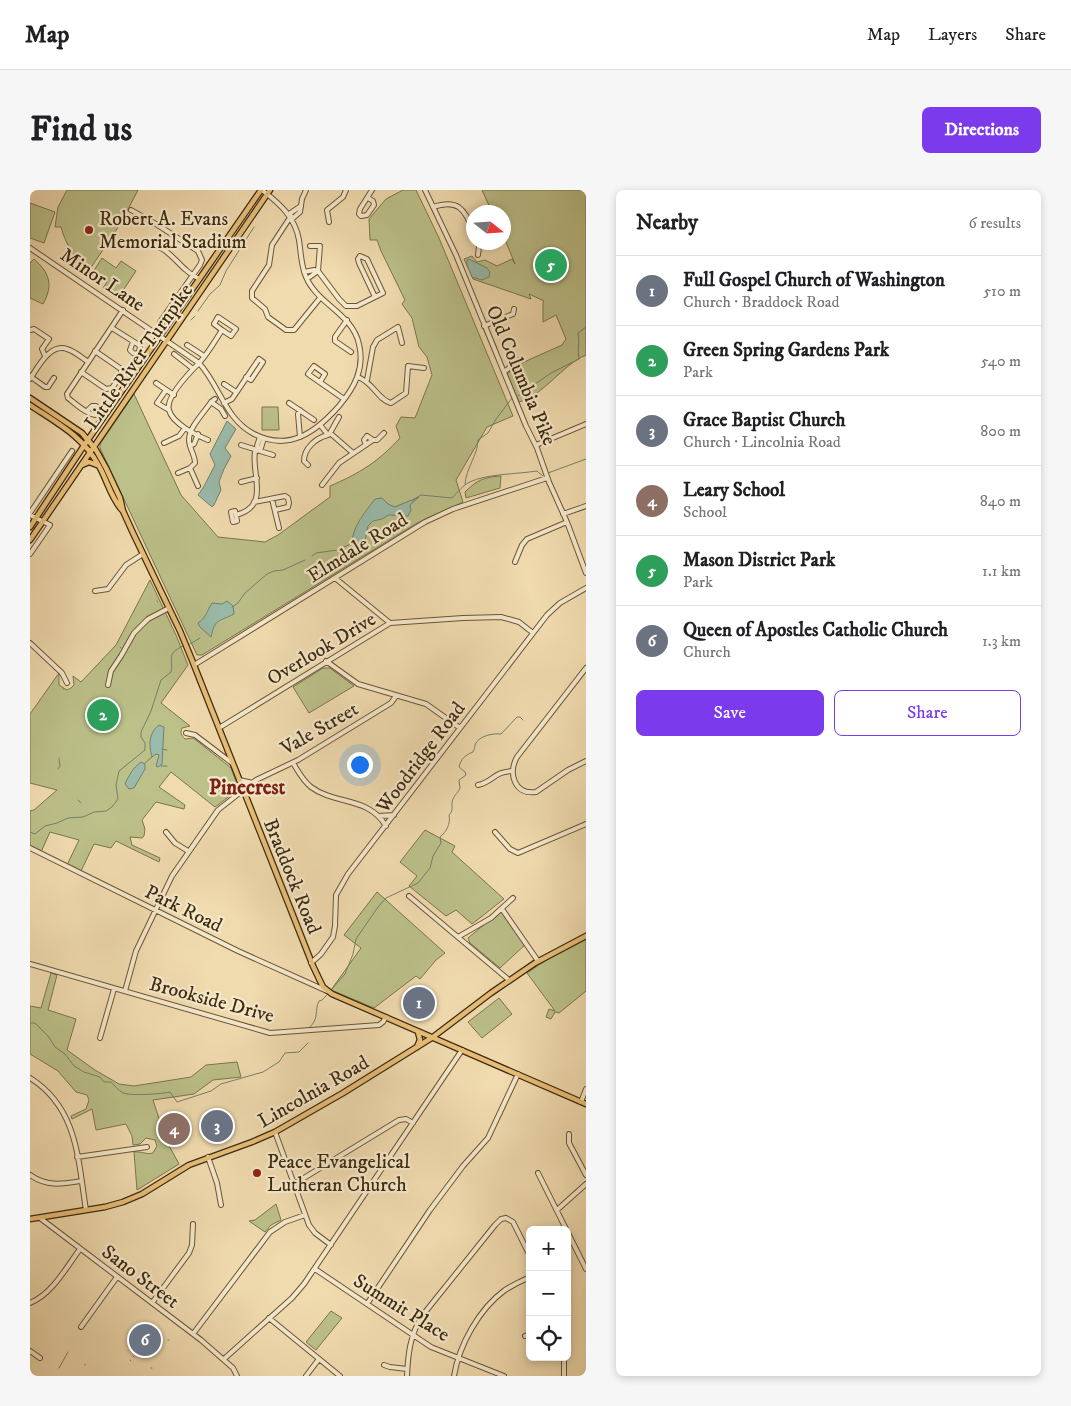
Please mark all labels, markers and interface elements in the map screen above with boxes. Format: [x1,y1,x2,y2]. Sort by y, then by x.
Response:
text: Map [25,20,69,50]
text: Map [867,24,900,46]
text: Layers [928,24,977,46]
text: Share [1005,24,1046,46]
button: Directions [922,107,1041,153]
text: Find us [30,108,132,152]
north arrow [466,205,511,250]
place label: Robert A. Evans Memorial Stadium [99,207,246,255]
text: Nearby [636,210,698,236]
text: 6 results [968,213,1021,233]
marker: Robert A. Evans Memorial Stadium [83,224,95,236]
street label: Minor Lane [55,243,149,318]
pin: 5 [535,246,567,284]
text: Full Gospel Church of Washington [683,269,945,292]
street label: Little River Turnpike [80,279,199,435]
text: 1 [649,281,655,301]
text: 510 m [983,281,1021,301]
text: Church · Braddock Road [683,292,839,312]
street label: Old Columbia Pike [480,302,561,449]
text: Green Spring Gardens Park [683,339,889,362]
text: 2 [648,351,656,371]
text: 540 m [981,351,1021,371]
text: Park [683,362,713,382]
text: Grace Baptist Church [683,409,845,432]
text: 3 [649,421,655,441]
text: 800 m [980,421,1021,441]
text: Church · Lincolnia Road [683,432,841,452]
text: Leary School [683,479,785,502]
text: 4 [647,491,657,511]
text: 840 m [980,491,1021,511]
text: School [683,502,727,522]
street label: Elmdale Road [303,508,413,589]
text: Mason District Park [683,549,835,572]
text: 5 [648,561,656,581]
text: 1.1 km [982,561,1021,581]
text: Park [683,572,713,592]
street label: Overlook Drive [263,607,381,692]
text: Queen of Apostles Catholic Church [683,619,948,642]
text: 6 [648,631,656,651]
text: 1.3 km [982,631,1021,651]
text: Church [683,642,731,662]
button: Save [636,690,824,736]
button: Share [834,690,1021,736]
pin: 2 [87,696,119,734]
street label: Vale Street [276,697,363,762]
street label: Woodridge Road [371,697,471,819]
your location [347,752,373,778]
district label: Pinecrest [209,775,286,801]
street label: Braddock Road [257,815,326,938]
street label: Park Road [141,880,226,939]
street label: Brookside Drive [146,972,277,1029]
pin: 1 [403,984,435,1022]
street label: Lincolnia Road [254,1050,374,1134]
pin: 3 [201,1107,233,1145]
pin: 4 [158,1110,190,1148]
place label: Peace Evangelical Lutheran Church [267,1150,410,1198]
marker: Peace Evangelical Lutheran Church [251,1167,263,1179]
map controls [526,1226,571,1361]
button: + [526,1226,571,1271]
street label: Sano Street [96,1240,184,1314]
street label: Summit Place [348,1269,454,1348]
button: − [526,1271,571,1316]
button: locate [526,1316,571,1361]
pin: 6 [129,1321,161,1359]

